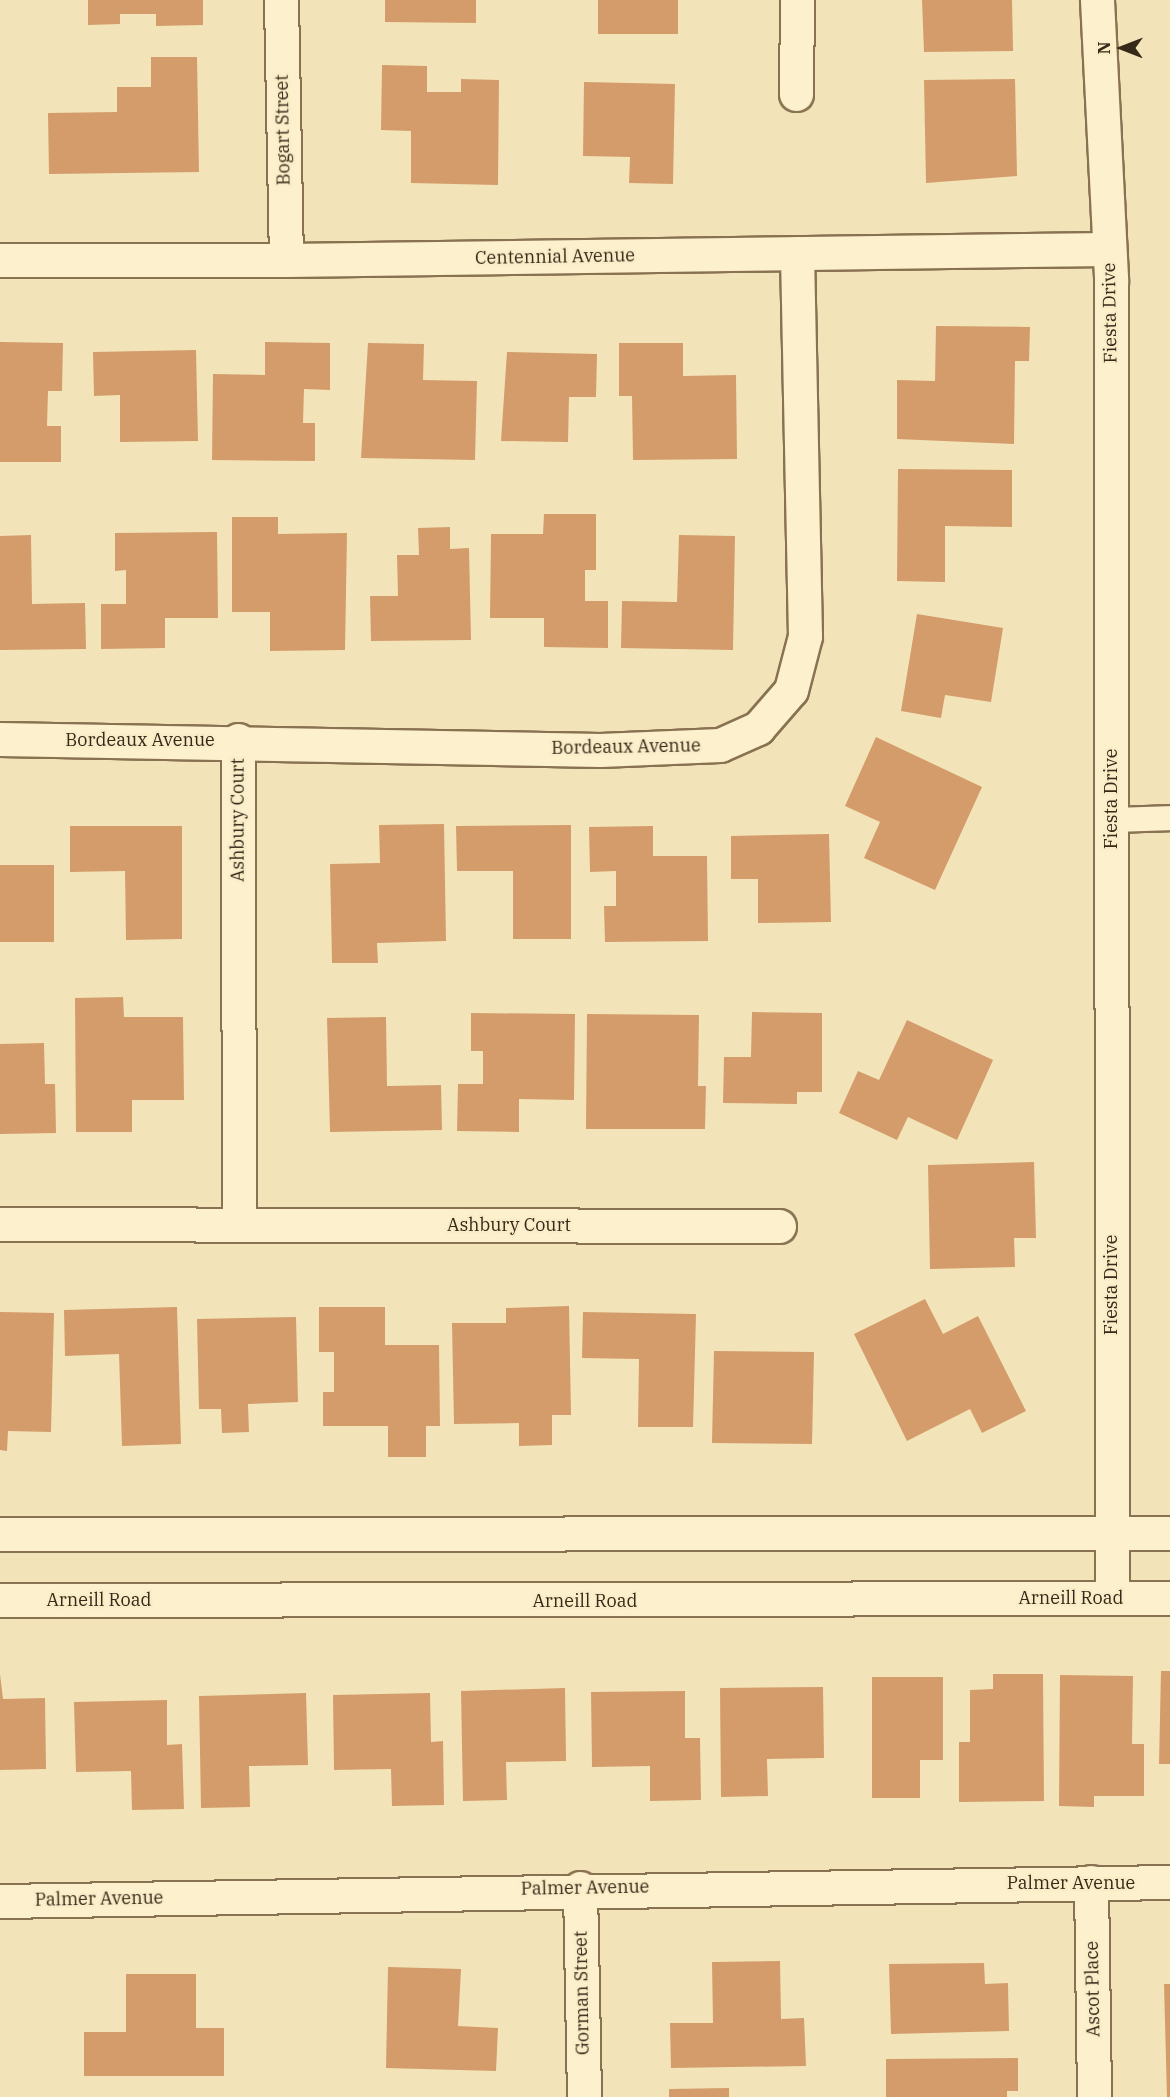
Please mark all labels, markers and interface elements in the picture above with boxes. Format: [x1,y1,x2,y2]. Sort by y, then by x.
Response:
north arrow [1092,18,1152,78]
text: N [1094,42,1114,54]
street label: Bogart Street [271,74,295,186]
street label: Centennial Avenue [475,245,635,269]
street label: Fiesta Drive [1098,263,1122,363]
street label: Bordeaux Avenue [65,729,215,751]
street label: Bordeaux Avenue [551,735,701,759]
street label: Fiesta Drive [1100,749,1122,849]
street label: Ashbury Court [227,758,249,882]
street label: Ashbury Court [447,1214,571,1236]
street label: Fiesta Drive [1100,1235,1122,1335]
street label: Arneill Road [1018,1587,1124,1609]
street label: Arneill Road [46,1589,152,1611]
street label: Arneill Road [532,1590,638,1612]
street label: Palmer Avenue [1007,1872,1135,1894]
street label: Palmer Avenue [521,1876,649,1900]
street label: Palmer Avenue [35,1887,163,1911]
street label: Gorman Street [570,1931,594,2055]
street label: Ascot Place [1081,1941,1105,2037]

